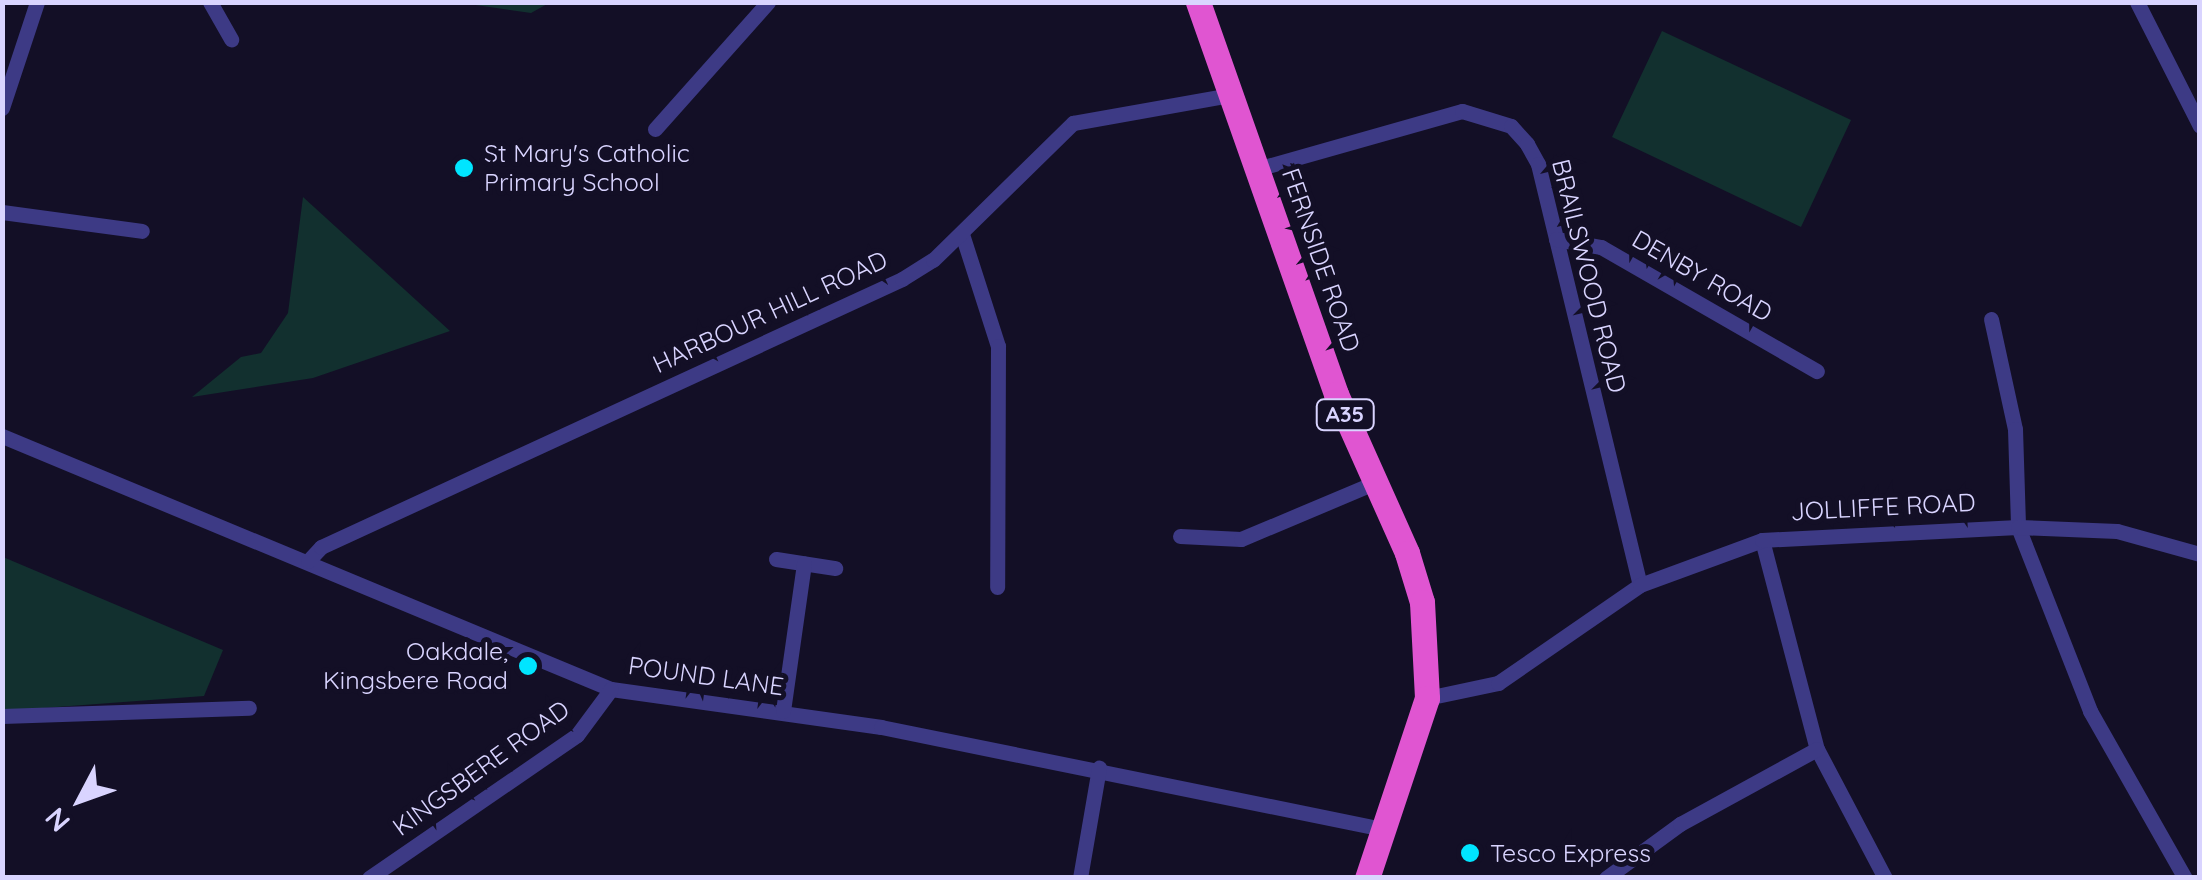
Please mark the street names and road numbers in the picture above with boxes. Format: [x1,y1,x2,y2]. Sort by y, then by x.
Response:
street label: BRAILSWOOD ROAD [1545,156,1633,396]
street label: FERNSIDE ROAD [1276,164,1366,356]
street label: DENBY ROAD [1627,224,1777,328]
street label: HARBOUR HILL ROAD [648,245,892,379]
road number: A35 [1315,398,1375,432]
street label: JOLLIFFE ROAD [1790,487,1976,527]
street label: POUND LANE [626,650,786,702]
street label: KINGSBERE ROAD [387,694,575,842]

